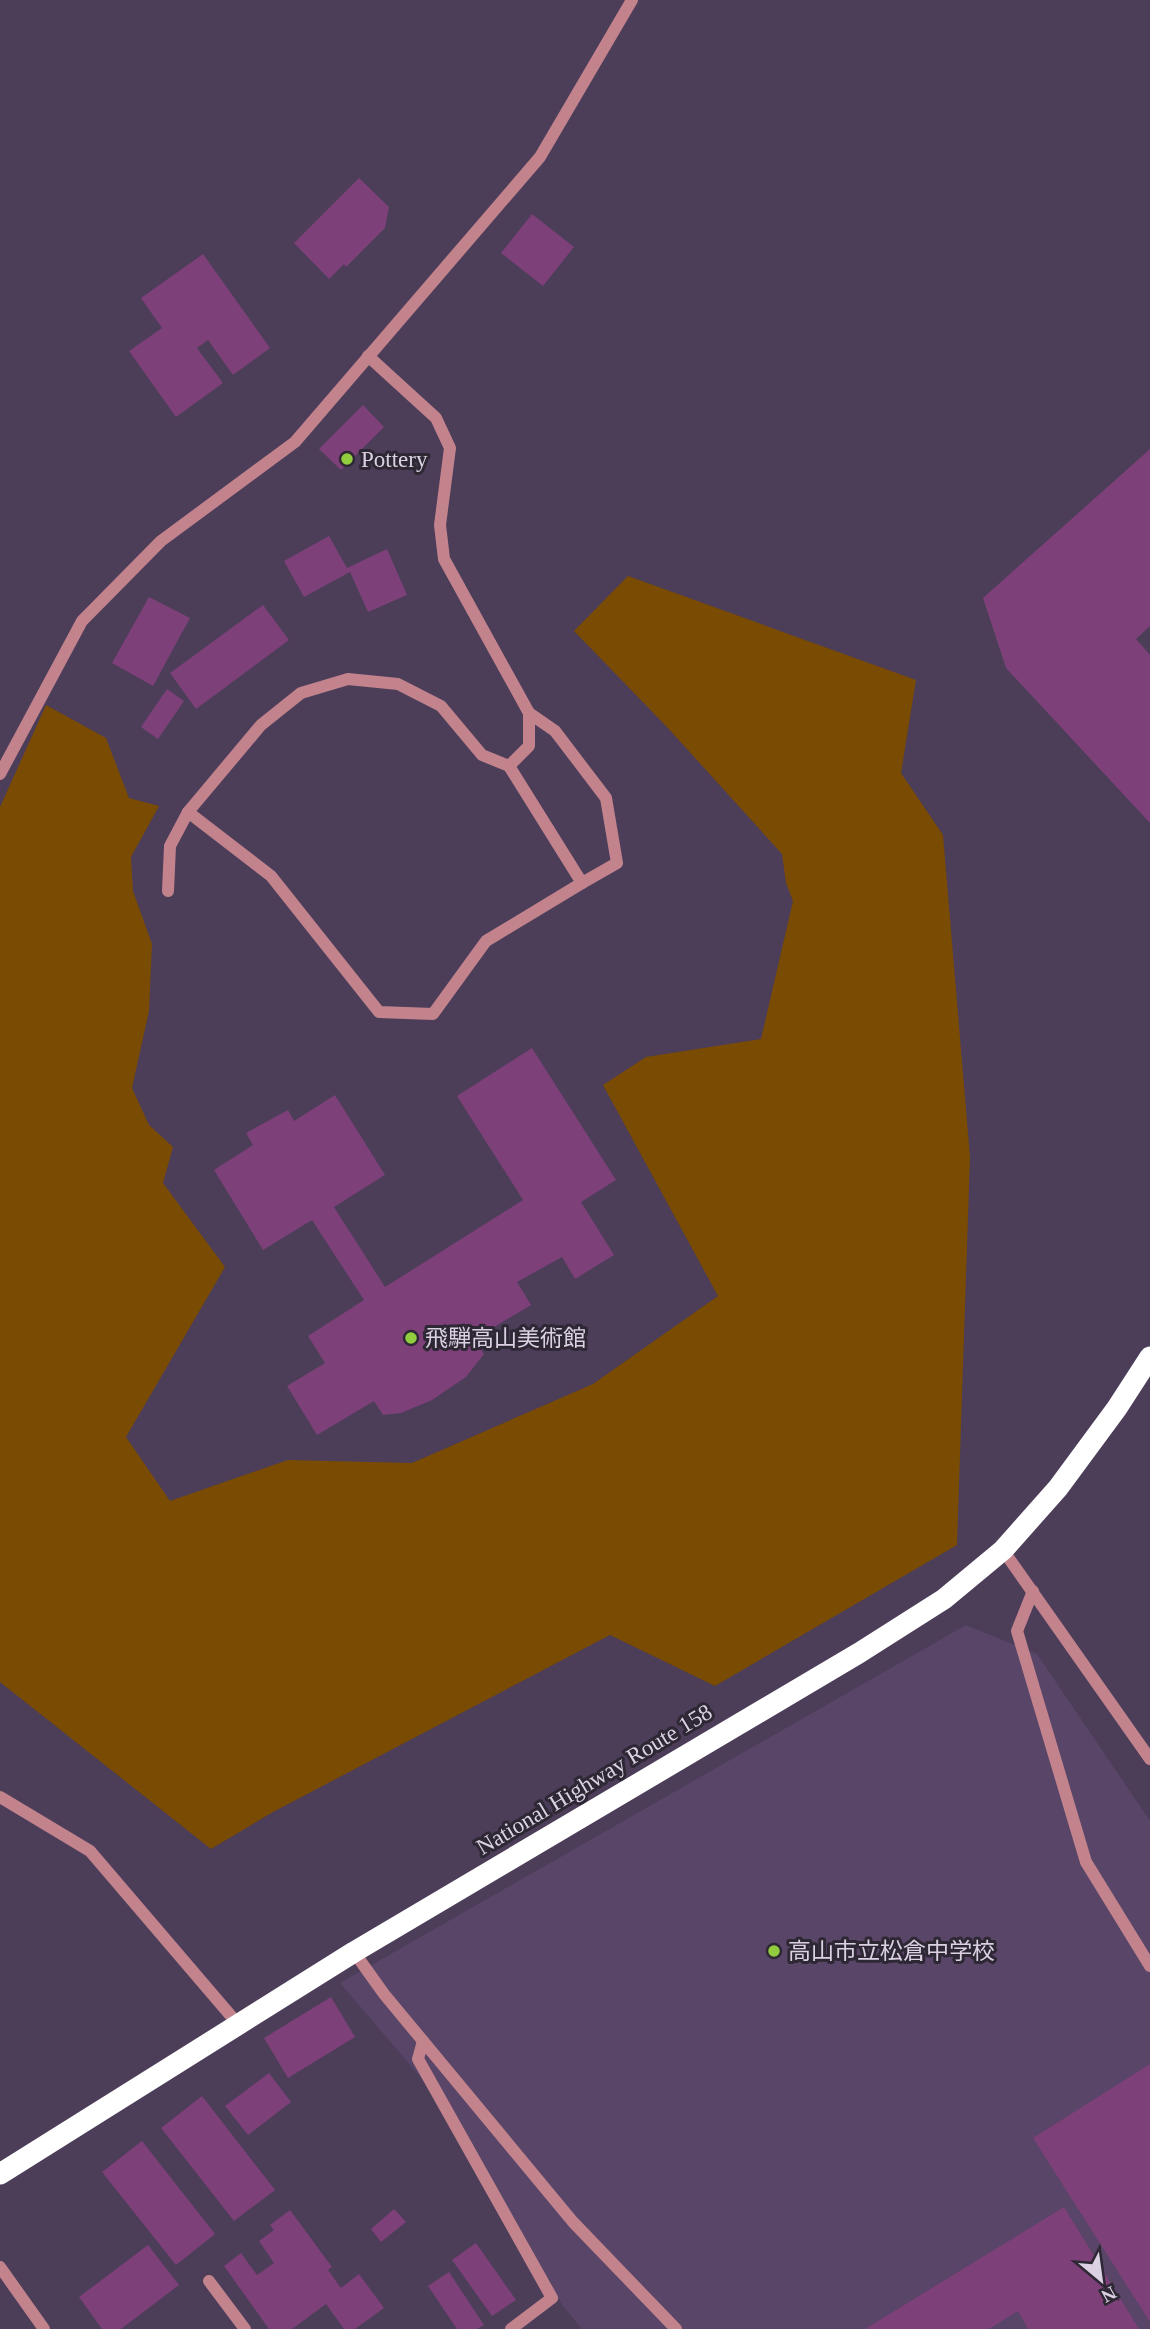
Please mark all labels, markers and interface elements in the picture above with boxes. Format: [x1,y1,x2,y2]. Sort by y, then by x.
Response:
place label: Pottery [361,447,428,472]
marker: Pottery [339,451,355,467]
place label: 飛騨高山美術館 [425,1326,586,1351]
marker: 飛騨高山美術館 [403,1330,419,1346]
street label: National Highway Route 158 [472,1699,717,1860]
place label: 高山市立松倉中学校 [788,1939,995,1964]
marker: 高山市立松倉中学校 [766,1943,782,1959]
north arrow [1066,2245,1136,2315]
text: N [1098,2282,1120,2307]

